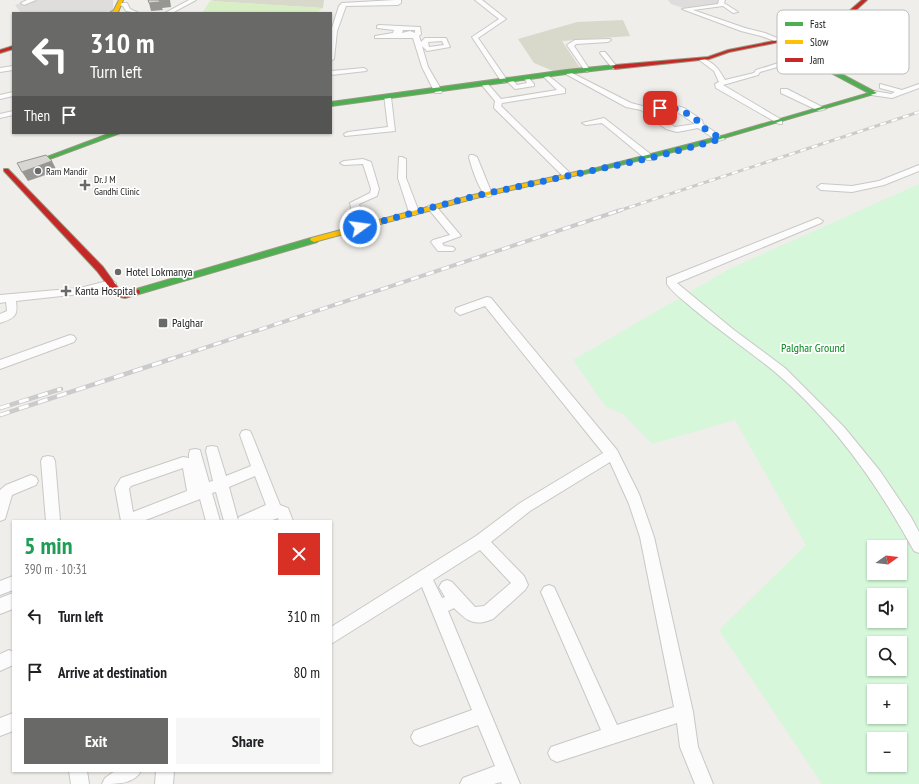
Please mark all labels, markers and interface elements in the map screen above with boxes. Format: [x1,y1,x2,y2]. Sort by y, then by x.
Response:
legend [777,10,909,74]
text: Fast [810,17,826,31]
text: 310 m [90,24,154,61]
icon: left [24,28,76,80]
text: Slow [810,35,829,49]
text: Jam [809,53,824,67]
text: Turn left [90,60,142,83]
pin [643,91,677,125]
icon: arrive [649,97,671,119]
icon: arrive [58,104,80,126]
text: Then [24,106,50,125]
place label: Ram Mandir [46,165,88,178]
marker: Ram Mandir [33,166,43,176]
place label: Dr. J M Gandhi Clinic [94,173,140,198]
marker: Dr. J M Gandhi Clinic [79,179,91,191]
position arrow [339,206,381,248]
place label: Hotel Lokmanya [126,264,193,279]
marker: Hotel Lokmanya [113,267,123,277]
place label: Kanta Hospital [75,283,136,298]
marker: Kanta Hospital [60,285,72,297]
place label: Palghar [172,315,204,330]
marker: Palghar [157,317,169,329]
park label: Palghar Ground [781,340,845,355]
text: 5 min [24,530,72,561]
button: close [278,533,320,575]
north arrow [867,540,907,580]
map controls [867,540,907,772]
text: 390 m · 10:31 [24,561,87,578]
button: sound [867,588,907,628]
icon: left [24,605,46,627]
text: Turn left [58,607,103,626]
text: 310 m [287,607,320,626]
button: search [867,636,907,676]
icon: arrive [24,661,46,683]
text: Arrive at destination [58,663,167,682]
text: 80 m [294,663,320,682]
button: + [867,684,907,724]
button: Exit [24,718,168,764]
button: Share [176,718,320,764]
button: − [867,732,907,772]

